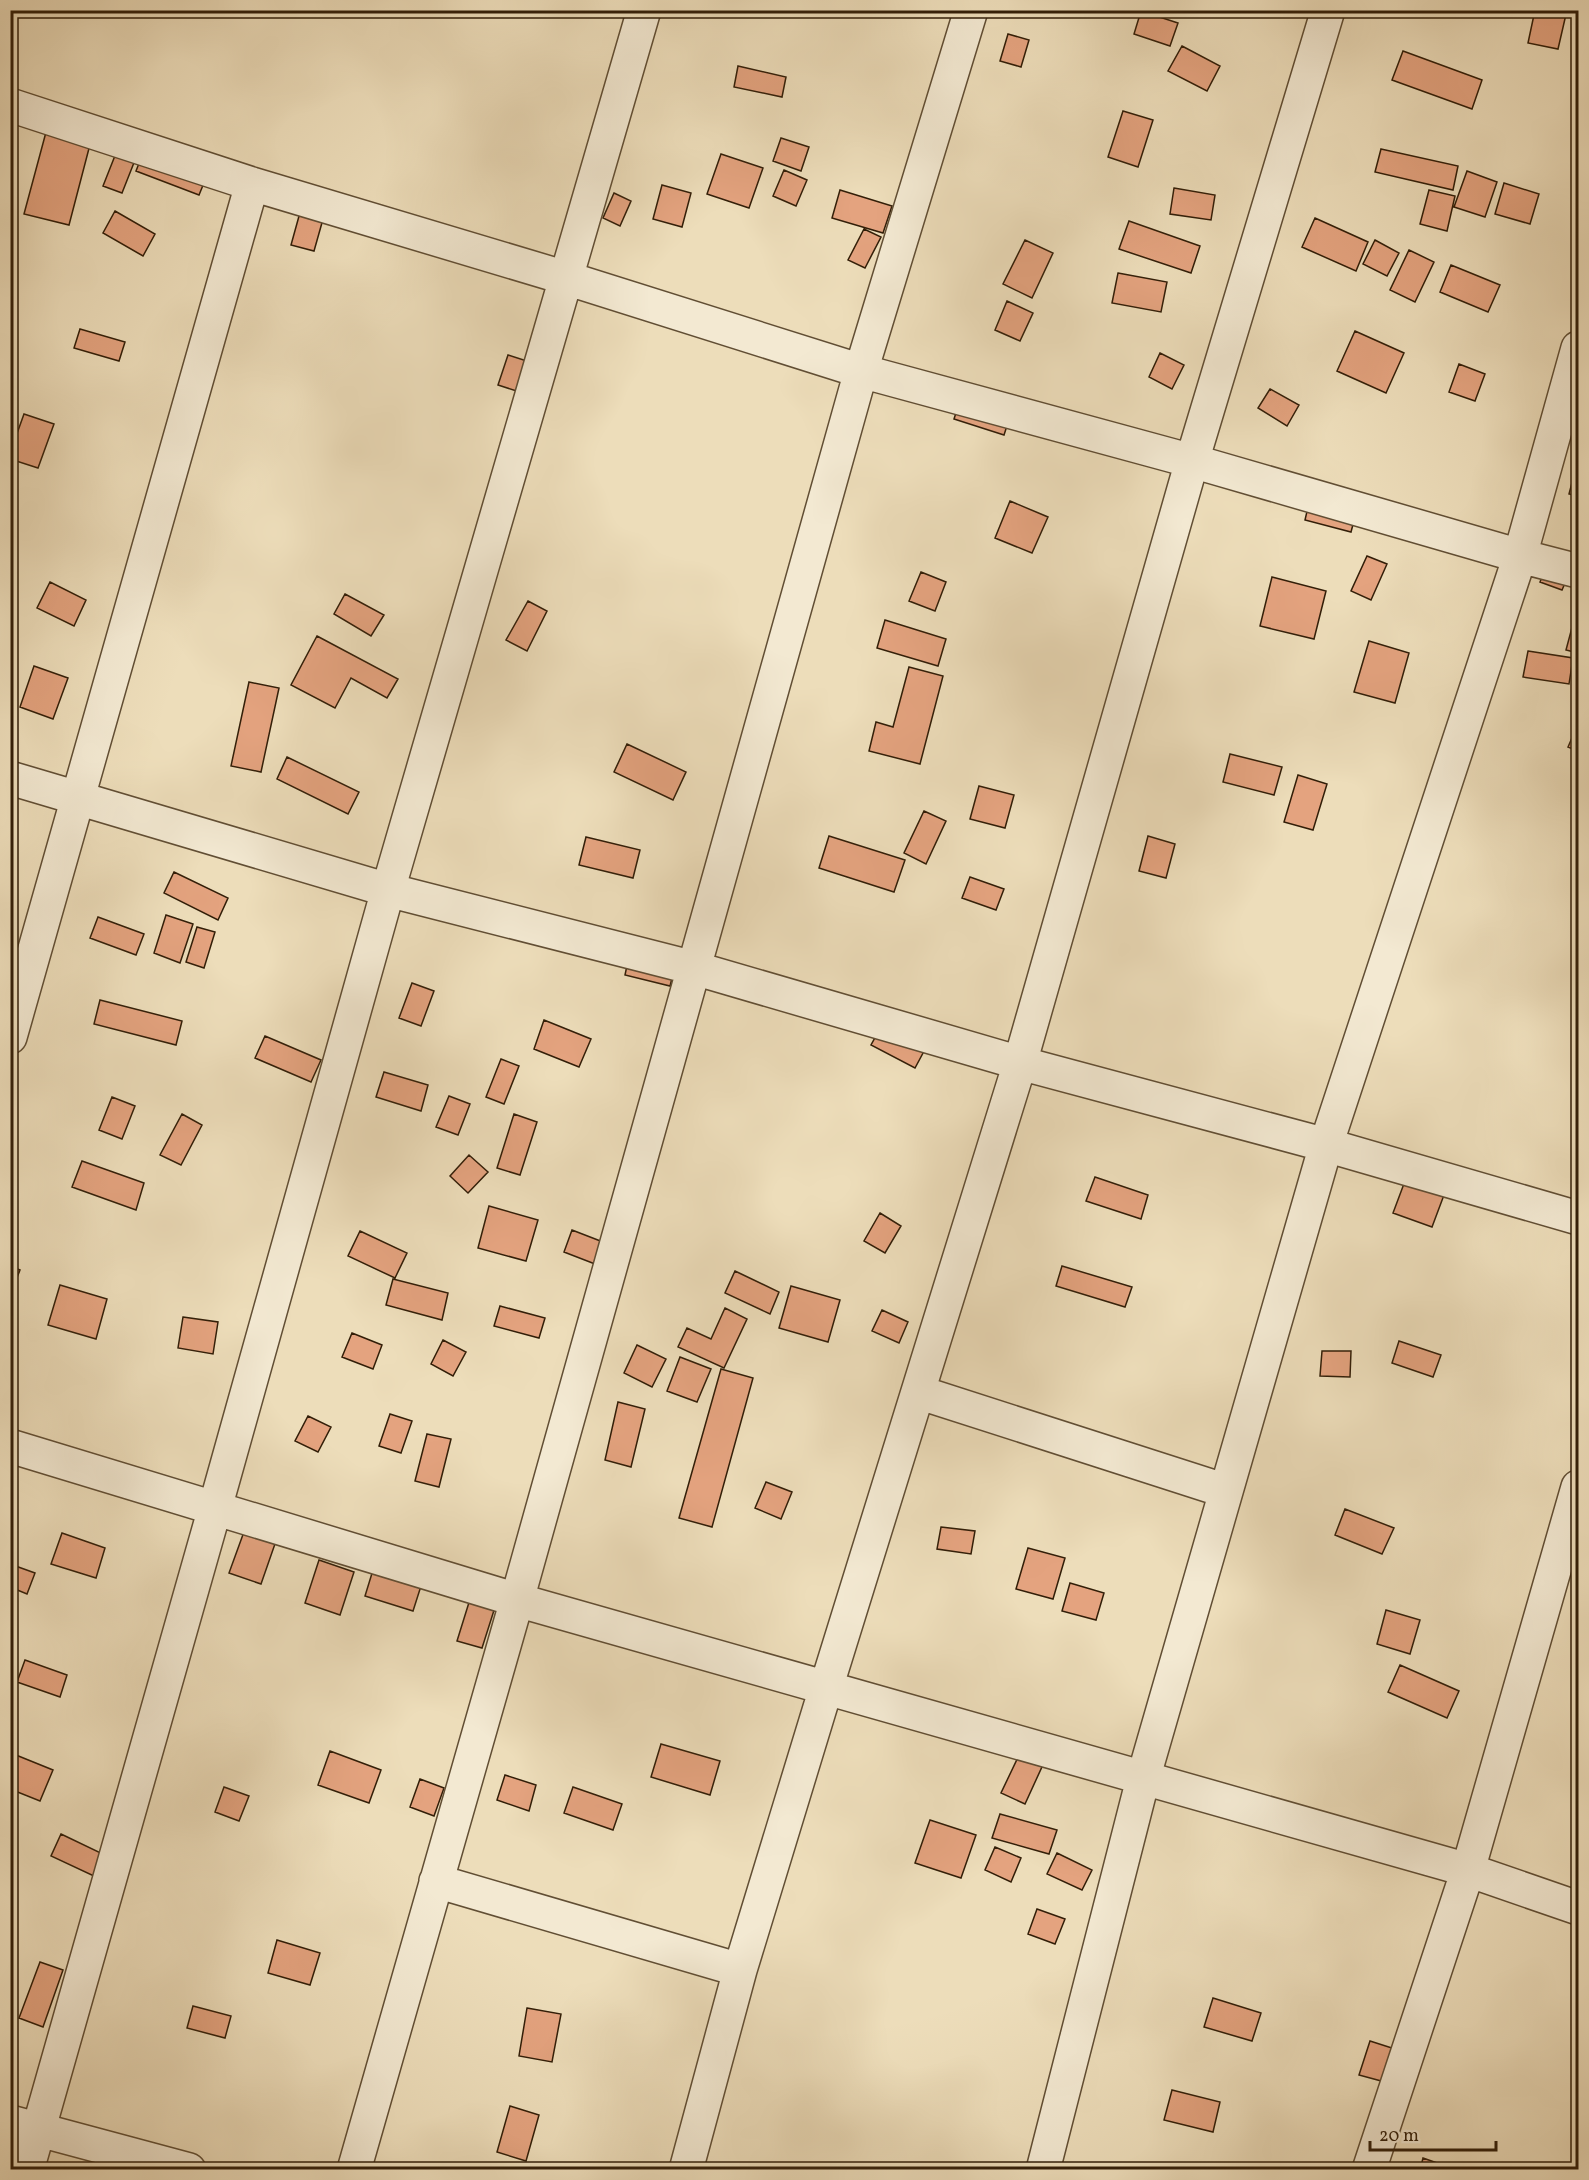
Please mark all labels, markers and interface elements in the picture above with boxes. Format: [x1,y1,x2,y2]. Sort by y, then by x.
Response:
scale bar [1370,2114,1496,2152]
text: 20 m [1379,2124,1419,2149]

